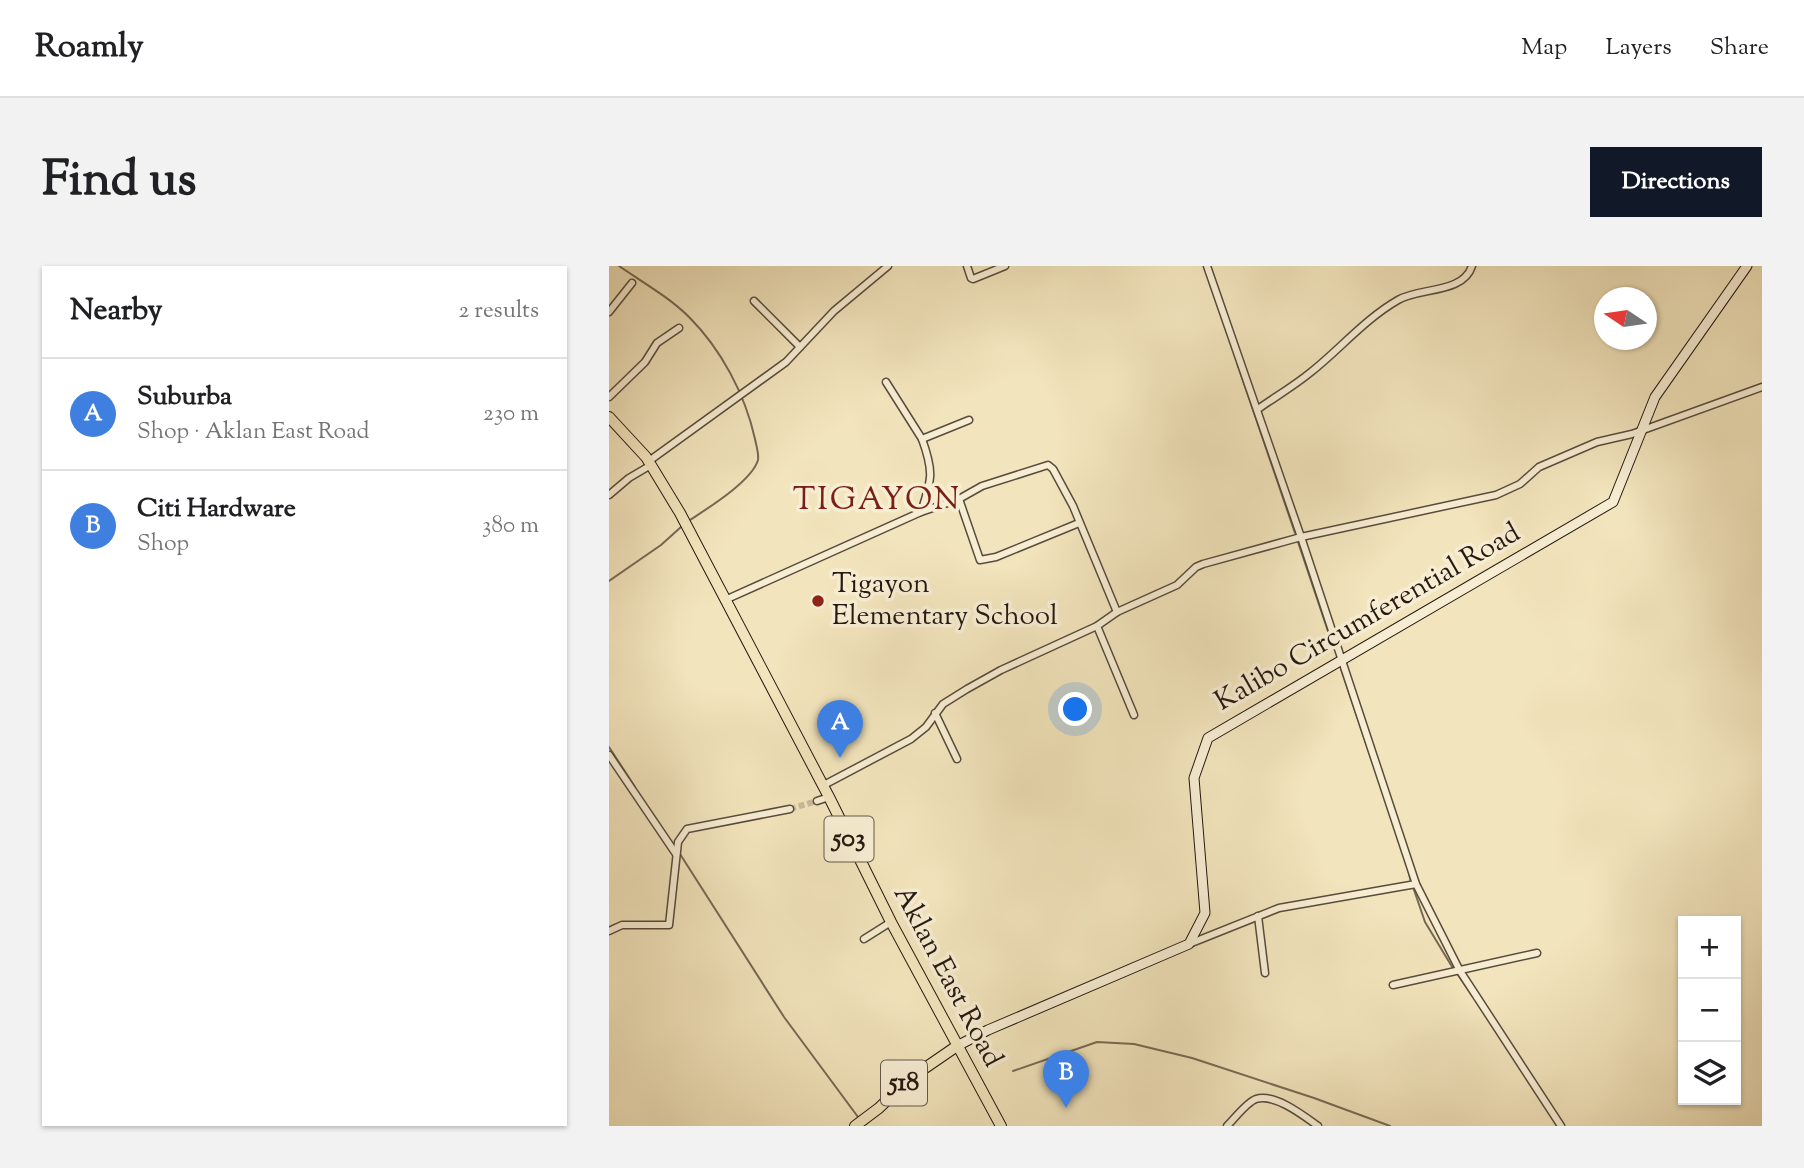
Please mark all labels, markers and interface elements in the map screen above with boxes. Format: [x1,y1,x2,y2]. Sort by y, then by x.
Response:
text: Roamly [35,24,144,72]
text: Map [1521,31,1567,65]
text: Layers [1605,31,1672,65]
text: Share [1710,31,1769,65]
text: Find us [42,147,196,217]
button: Directions [1590,147,1762,217]
north arrow [1594,287,1657,350]
text: Nearby [70,290,162,333]
text: 2 results [459,295,539,328]
text: Suburba [137,379,232,416]
text: A [84,398,102,431]
text: 230 m [483,398,539,431]
text: Shop · Aklan East Road [137,416,369,449]
district label: TIGAYON [793,478,961,524]
text: Citi Hardware [137,491,296,528]
text: B [86,510,100,543]
text: 380 m [482,510,539,543]
street label: Kalibo Circumferential Road [1208,514,1528,722]
text: Shop [137,528,189,561]
place label: Tigayon Elementary School [832,565,1058,637]
marker: Tigayon Elementary School [810,593,826,609]
your location [1058,692,1092,726]
pin: A [817,700,863,758]
road number: 503 [825,817,873,862]
street label: Aklan East Road [882,879,1012,1075]
map controls [1678,916,1741,1105]
button: + [1678,916,1741,979]
button: − [1678,979,1741,1042]
button: layers [1678,1042,1741,1105]
pin: B [1043,1050,1089,1108]
road number: 518 [881,1060,927,1105]

